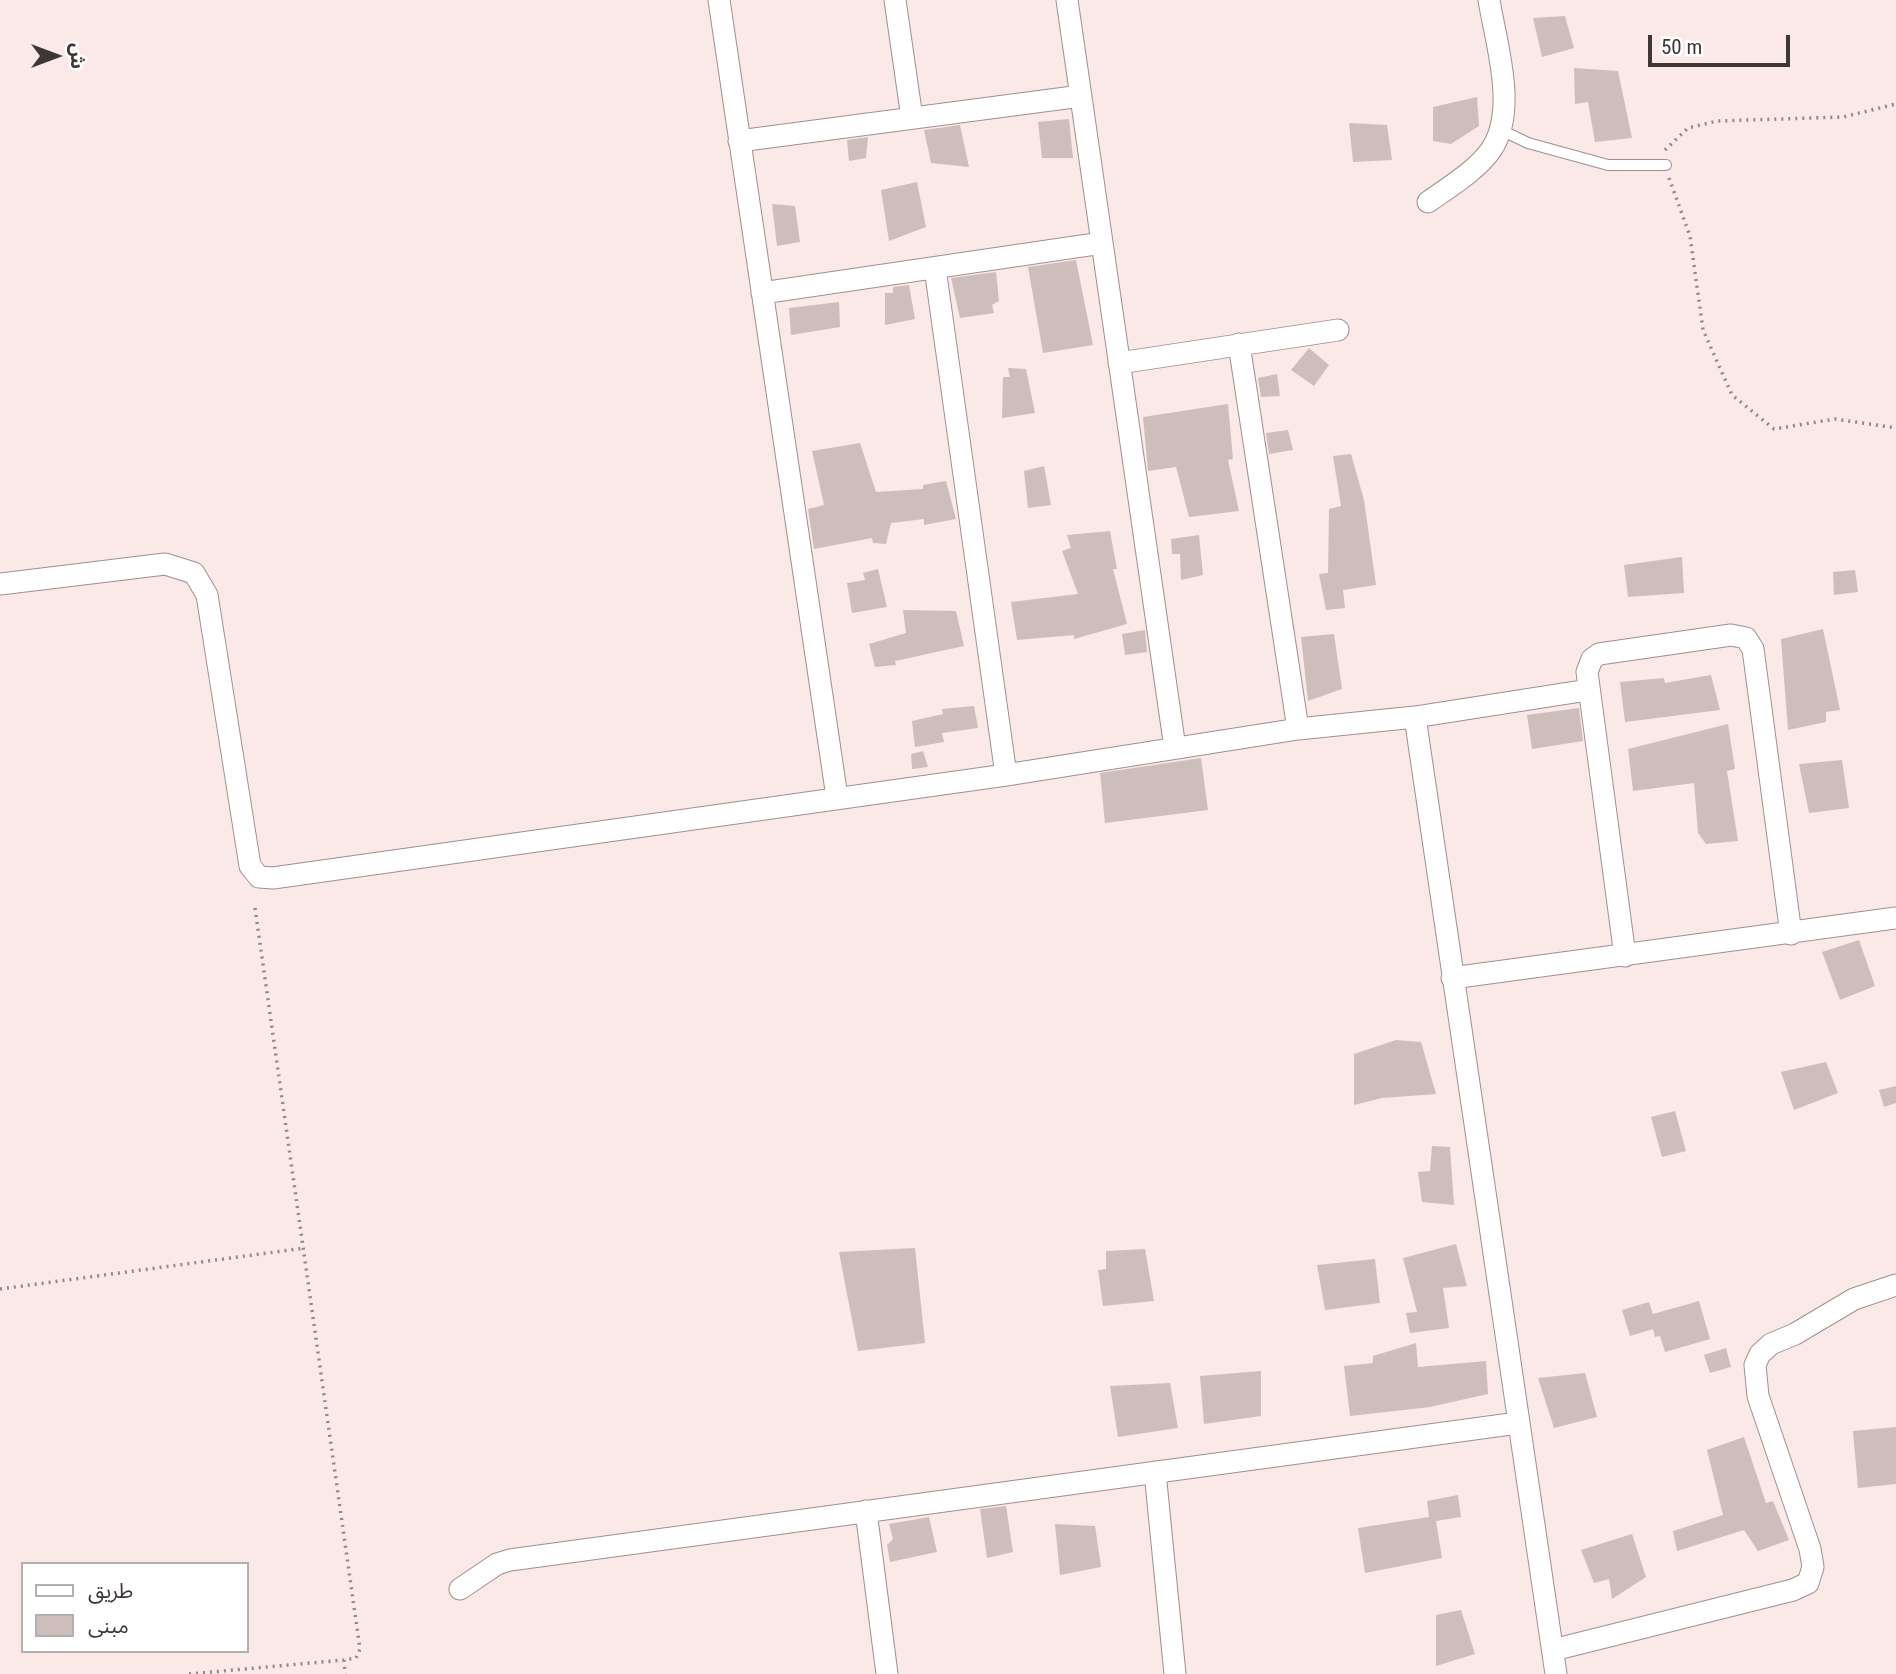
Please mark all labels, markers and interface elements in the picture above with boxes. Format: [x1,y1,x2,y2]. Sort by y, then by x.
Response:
north arrow [21,21,91,91]
scale bar [1651,21,1793,65]
text: 50 m [1661,35,1702,59]
text: ش [66,43,89,69]
legend [21,1562,248,1653]
text: طريق [88,1579,133,1603]
text: مبنى [88,1614,129,1638]

